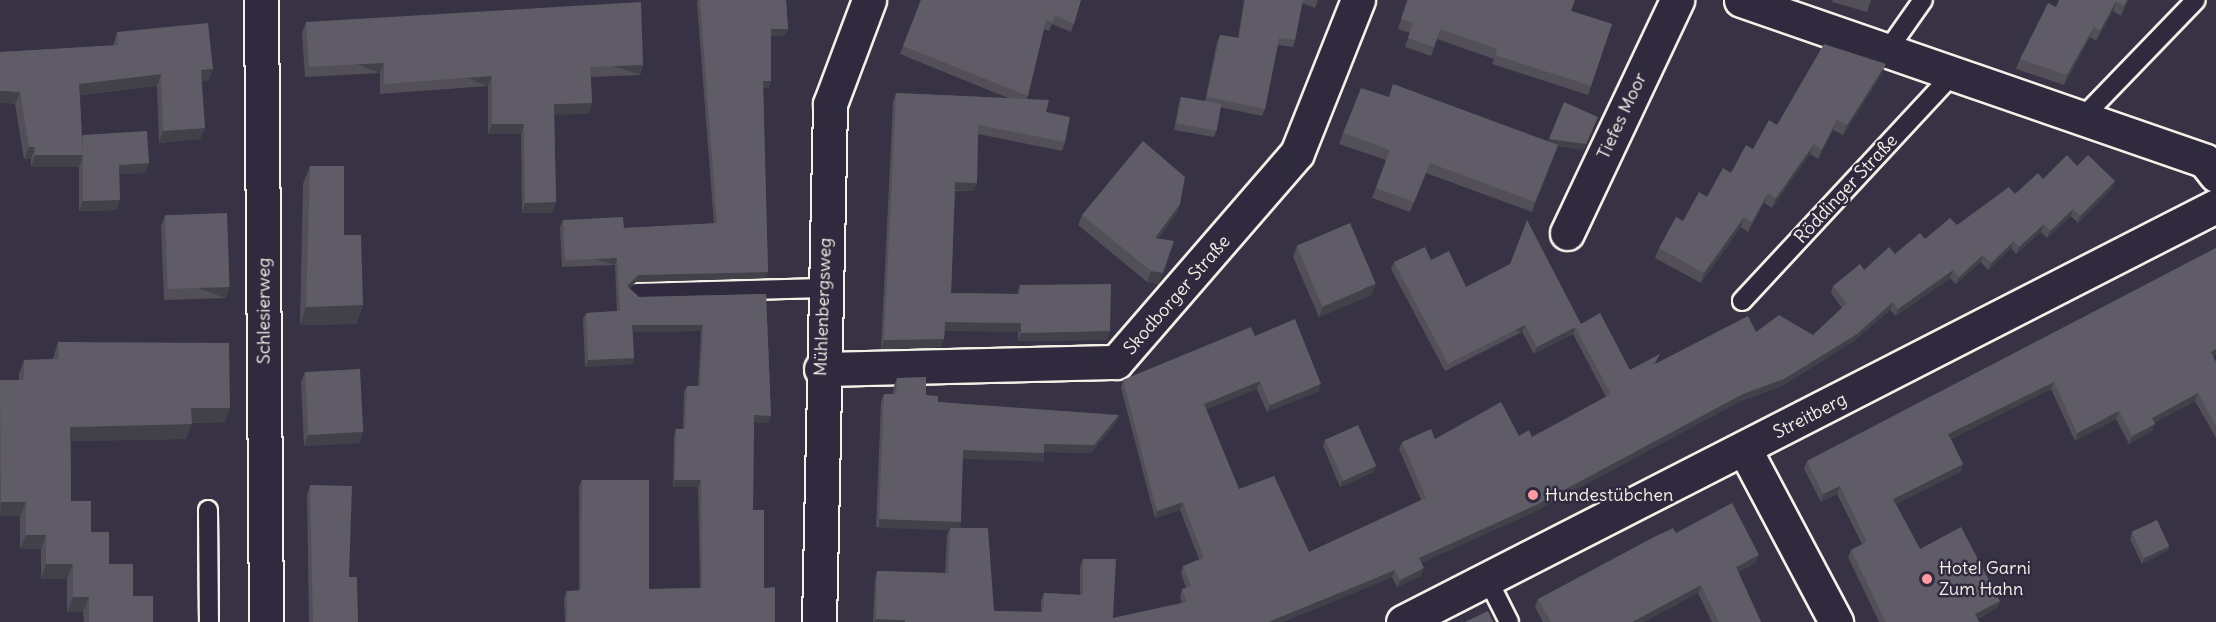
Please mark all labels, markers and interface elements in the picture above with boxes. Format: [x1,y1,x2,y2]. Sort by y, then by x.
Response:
street label: Tiefes Moor [1593,69,1651,163]
street label: Röddinger Straße [1790,130,1902,248]
street label: Skodborger Straße [1119,231,1235,359]
street label: Mühlenbergsweg [810,237,836,377]
street label: Schlesierweg [253,258,275,364]
street label: Streitberg [1770,388,1850,444]
place label: Hundestübchen [1545,484,1673,506]
marker: Hundestübchen [1526,488,1540,502]
place label: Hotel Garni Zum Hahn [1939,558,2031,600]
marker: Hotel Garni Zum Hahn [1920,572,1934,586]

